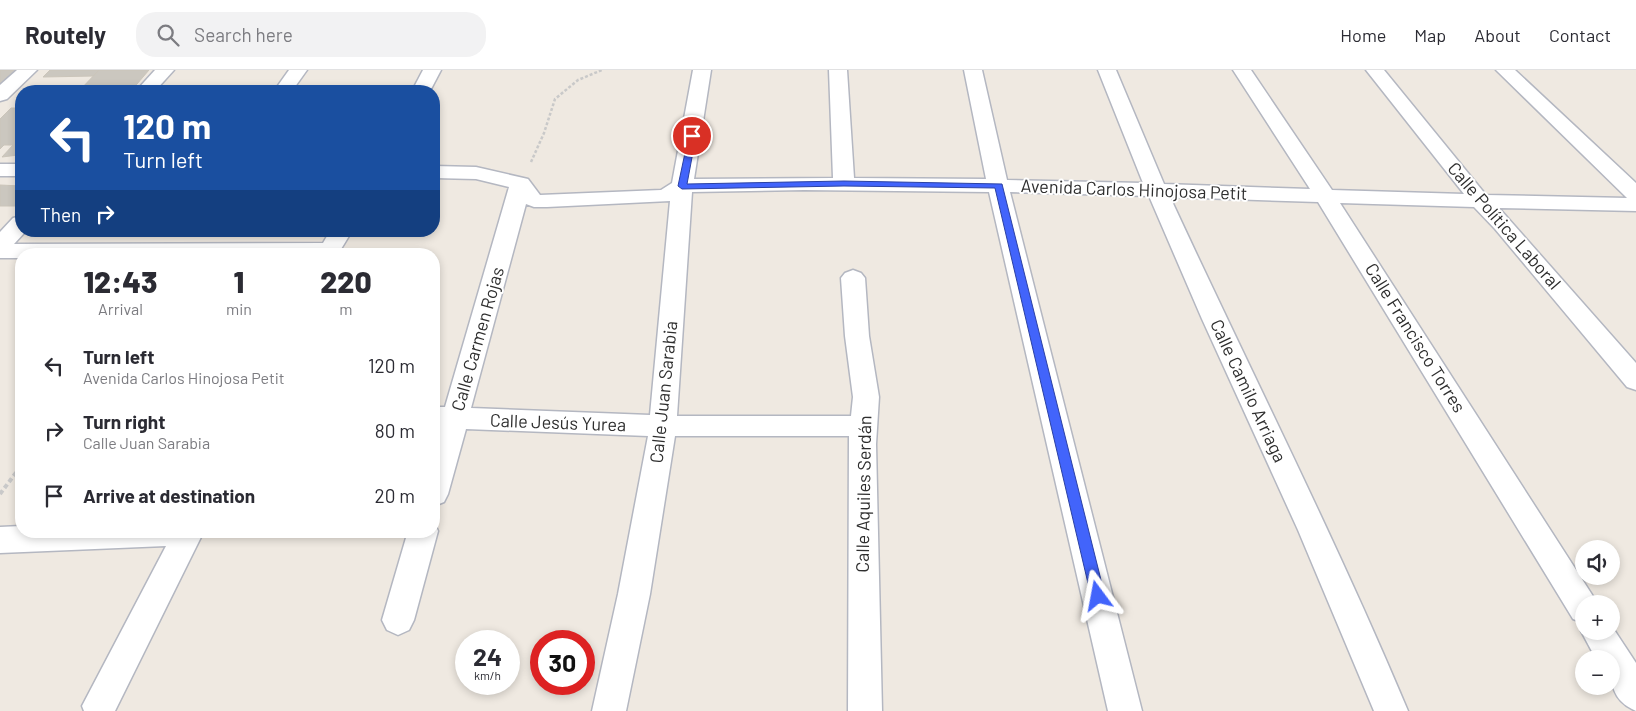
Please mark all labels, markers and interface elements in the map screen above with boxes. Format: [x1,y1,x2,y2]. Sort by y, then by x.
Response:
search box [136,12,486,57]
text: Routely [25,20,106,49]
icon: search [154,21,182,49]
text: Search here [194,23,293,46]
text: Home [1340,24,1386,46]
text: Map [1414,24,1446,46]
text: About [1474,24,1521,46]
text: Contact [1549,24,1611,46]
text: 120 m [123,104,211,146]
icon: left [40,105,105,170]
pin [671,115,713,157]
icon: arrive [678,122,706,150]
text: Turn left [123,146,203,172]
street label: Calle Política Laboral [1443,157,1566,294]
street label: Avenida Carlos Hinojosa Petit [1020,174,1248,204]
icon: right [91,200,119,228]
text: Then [40,203,81,226]
street label: Calle Francisco Torres [1361,259,1471,416]
text: 12:43 [83,263,157,299]
text: 1 [234,263,244,299]
text: 220 [320,263,372,299]
street label: Calle Carmen Rojas [446,264,508,413]
text: Arrival [98,299,143,318]
text: min [226,299,252,318]
text: m [339,299,353,318]
street label: Calle Camilo Arriaga [1206,316,1292,466]
street label: Calle Juan Sarabia [645,320,681,464]
text: Turn left [83,345,154,368]
icon: left [40,352,68,380]
text: 120 m [368,354,415,377]
text: Avenida Carlos Hinojosa Petit [83,368,285,387]
street label: Calle Jesús Yurea [489,409,627,435]
text: Turn right [83,410,165,433]
street label: Calle Aquiles Serdán [851,415,875,573]
icon: right [40,417,68,445]
text: 80 m [375,419,415,442]
text: Calle Juan Sarabia [83,433,210,452]
icon: arrive [40,482,68,510]
text: Arrive at destination [83,484,255,507]
text: 20 m [375,484,415,507]
map controls [1575,540,1620,695]
button: sound [1575,540,1620,585]
position arrow [1071,569,1123,621]
button: + [1575,595,1620,640]
speed limit sign: 30 [530,630,595,695]
text: 24 [473,641,502,671]
button: − [1575,650,1620,695]
text: km/h [474,668,501,682]

